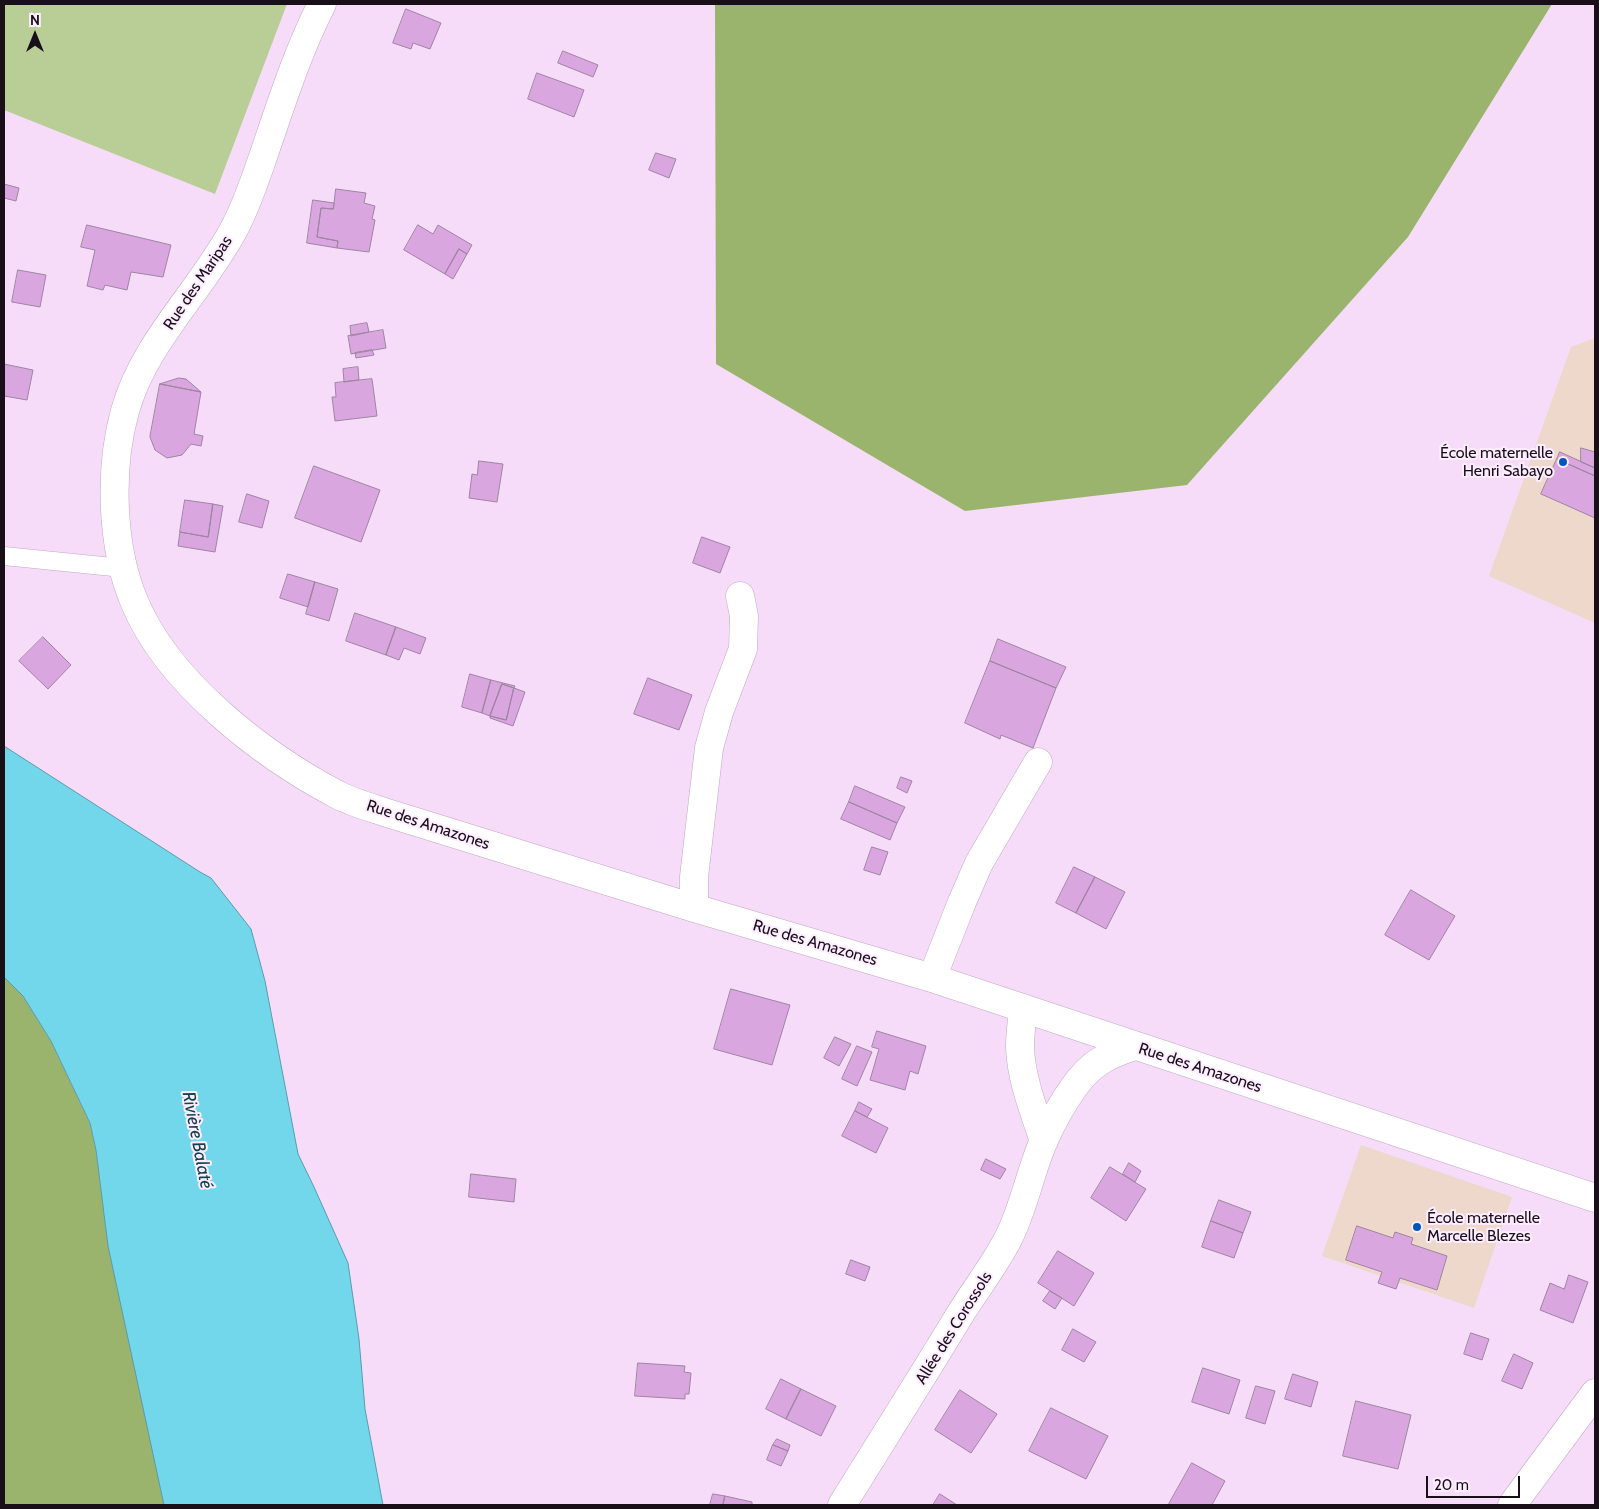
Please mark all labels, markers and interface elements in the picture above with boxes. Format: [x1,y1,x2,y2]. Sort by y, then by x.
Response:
north arrow [10,10,60,60]
text: N [30,11,40,29]
street label: Rue des Maripas [160,232,236,334]
place label: École maternelle Henri Sabayo [1440,443,1553,481]
marker: École maternelle Henri Sabayo [1557,456,1569,468]
street label: Rue des Amazones [364,796,492,854]
street label: Rue des Amazones [751,916,879,970]
street label: Rue des Amazones [1136,1039,1264,1097]
water label: Rivière Balaté [177,1090,217,1190]
place label: École maternelle Marcelle Blezes [1427,1208,1540,1246]
marker: École maternelle Marcelle Blezes [1411,1221,1423,1233]
street label: Allée des Corossols [912,1268,996,1388]
scale bar [1429,1466,1523,1498]
text: 20 m [1434,1476,1469,1494]

